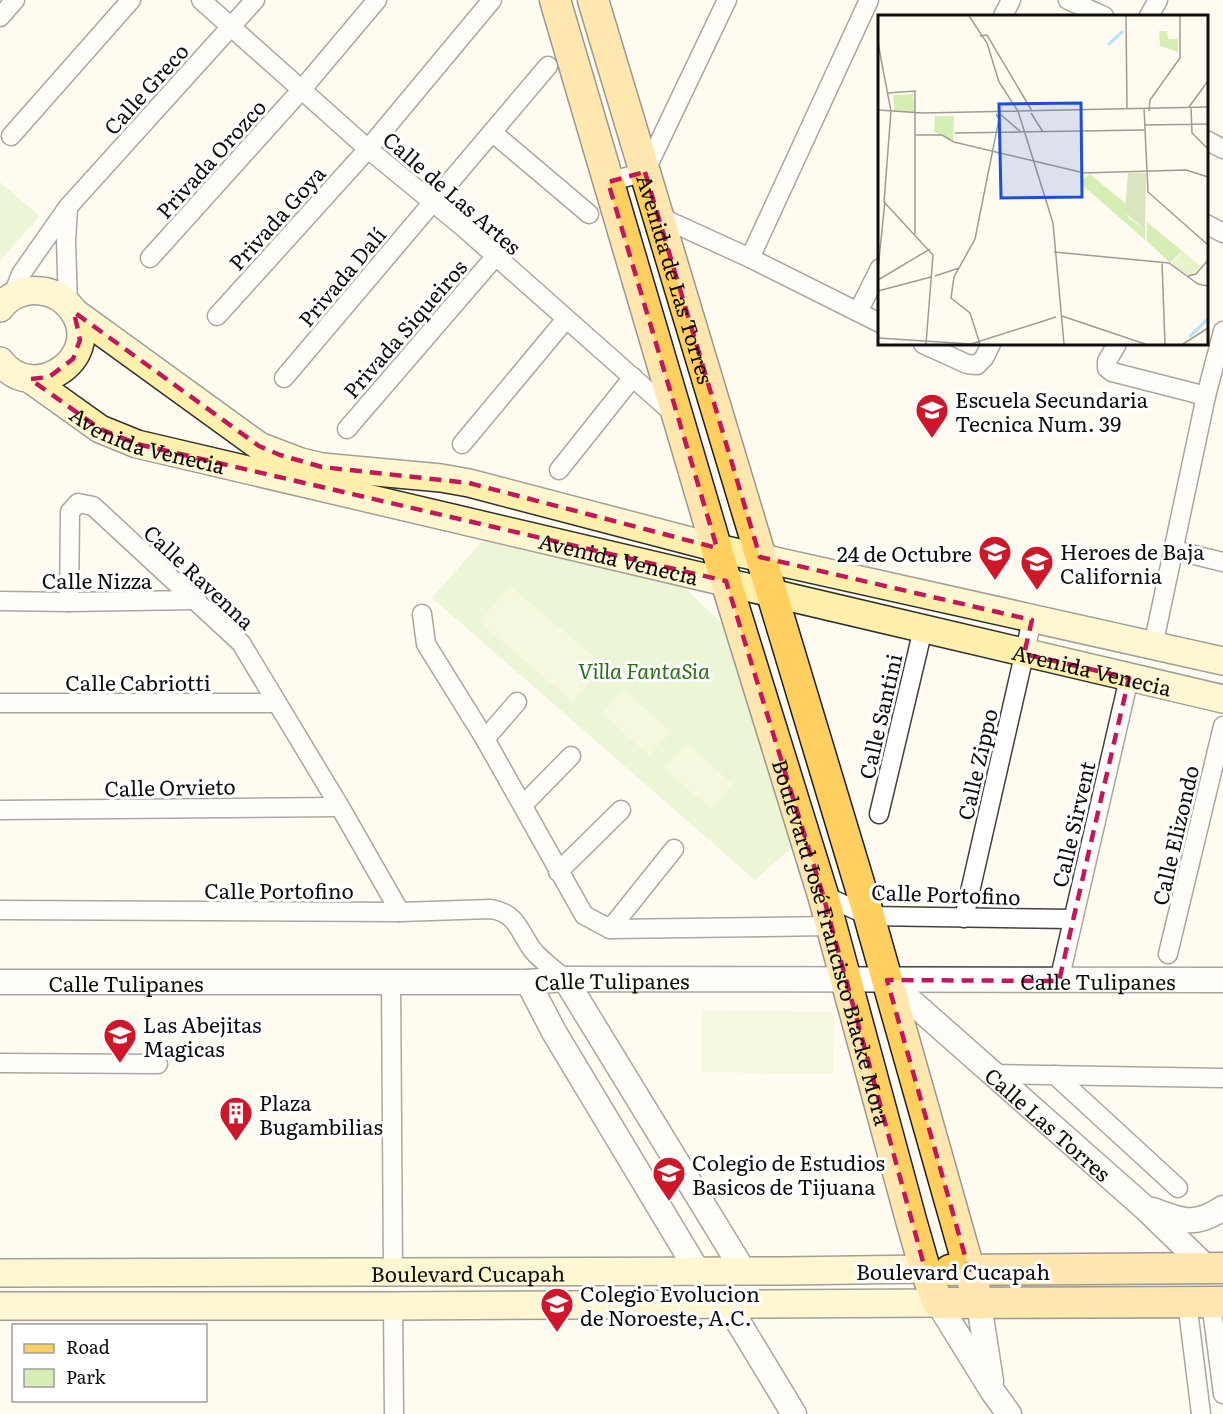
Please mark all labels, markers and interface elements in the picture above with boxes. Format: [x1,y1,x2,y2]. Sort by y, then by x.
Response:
inset map [878,15,1208,345]
street label: Calle Greco [95,35,195,141]
street label: Privada Orozco [148,91,272,225]
street label: Calle de Las Artes [377,123,529,261]
street label: Privada Goya [220,157,332,276]
street label: Avenida de Las Torres [631,170,723,387]
street label: Privada Dalí [290,219,392,333]
street label: Privada Siqueiros [335,252,473,404]
place label: Escuela Secundaria Tecnica Num. 39 [955,383,1149,438]
school or university icon: Escuela Secundaria Tecnica Num. 39 [914,392,950,439]
street label: Avenida Venecia [64,397,229,480]
street label: Calle Ravenna [138,516,263,636]
street label: Avenida Venecia [536,523,703,591]
school or university icon: 24 de Octubre [977,534,1013,581]
place label: Heroes de Baja California [1060,535,1205,590]
place label: 24 de Octubre [837,537,972,568]
school or university icon: Heroes de Baja California [1019,544,1055,591]
street label: Calle Nizza [42,564,153,595]
street label: Avenida Venecia [1009,635,1176,702]
street label: Calle Santini [850,650,908,782]
park label: Villa FantaSia [578,654,710,685]
street label: Calle Cabriotti [65,666,211,697]
street label: Calle Zippo [948,705,1004,823]
street label: Boulevard José Francisco Blacke Mora [766,755,900,1129]
street label: Calle Sirvent [1042,757,1102,890]
street label: Calle Elizondo [1143,762,1205,908]
street label: Calle Orvieto [104,769,236,803]
street label: Calle Portofino [204,874,354,905]
street label: Calle Portofino [871,875,1021,911]
street label: Calle Tulipanes [533,963,690,997]
street label: Calle Tulipanes [1020,964,1176,995]
street label: Calle Tulipanes [48,967,204,998]
place label: Las Abejitas Magicas [143,1008,262,1063]
school or university icon: Las Abejitas Magicas [102,1017,138,1064]
street label: Calle Las Torres [979,1059,1119,1187]
place label: Plaza Bugambilias [259,1086,383,1141]
building icon: Plaza Bugambilias [218,1095,254,1142]
place label: Colegio de Estudios Basicos de Tijuana [692,1146,885,1201]
school or university icon: Colegio de Estudios Basicos de Tijuana [651,1155,687,1202]
street label: Boulevard Cucapah [856,1255,1050,1286]
street label: Boulevard Cucapah [371,1256,565,1288]
place label: Colegio Evolucion de Noroeste, A.C. [580,1277,760,1332]
school or university icon: Colegio Evolucion de Noroeste, A.C. [539,1286,575,1333]
legend [12,1324,207,1402]
text: Road [66,1333,110,1360]
text: Park [66,1363,107,1390]

